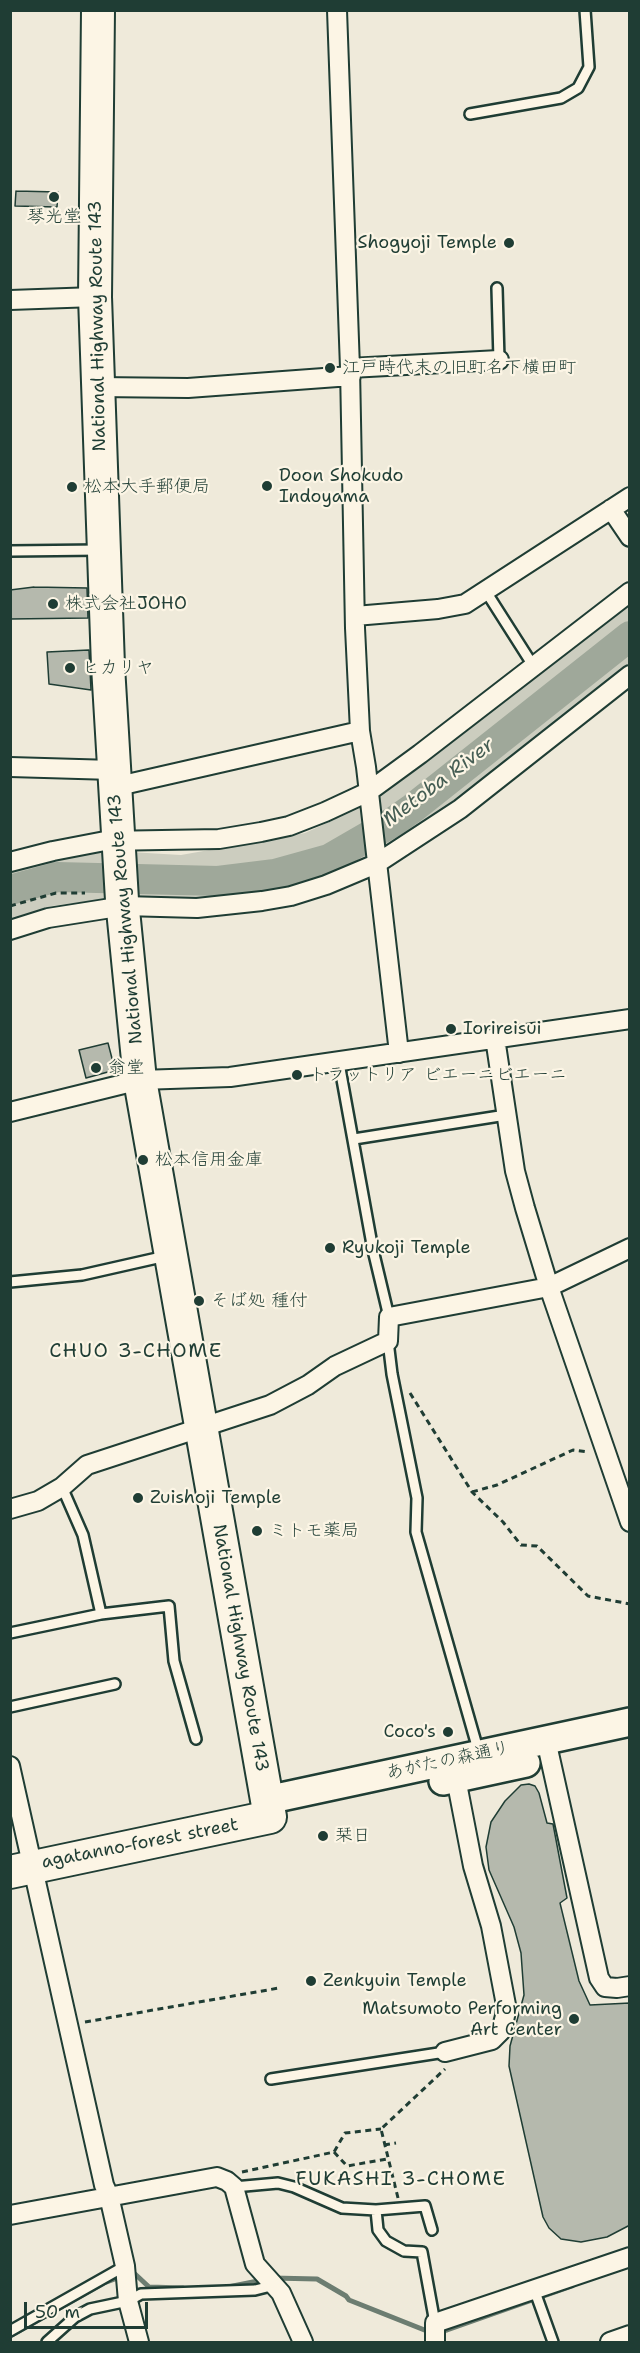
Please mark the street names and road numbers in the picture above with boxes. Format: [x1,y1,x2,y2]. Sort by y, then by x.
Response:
street label: National Highway Route 143 [85,200,111,452]
street label: National Highway Route 143 [104,793,148,1045]
street label: National Highway Route 143 [208,1522,272,1774]
street label: あがたの森通り [384,1737,512,1785]
street label: agatanno-forest street [40,1814,240,1874]

